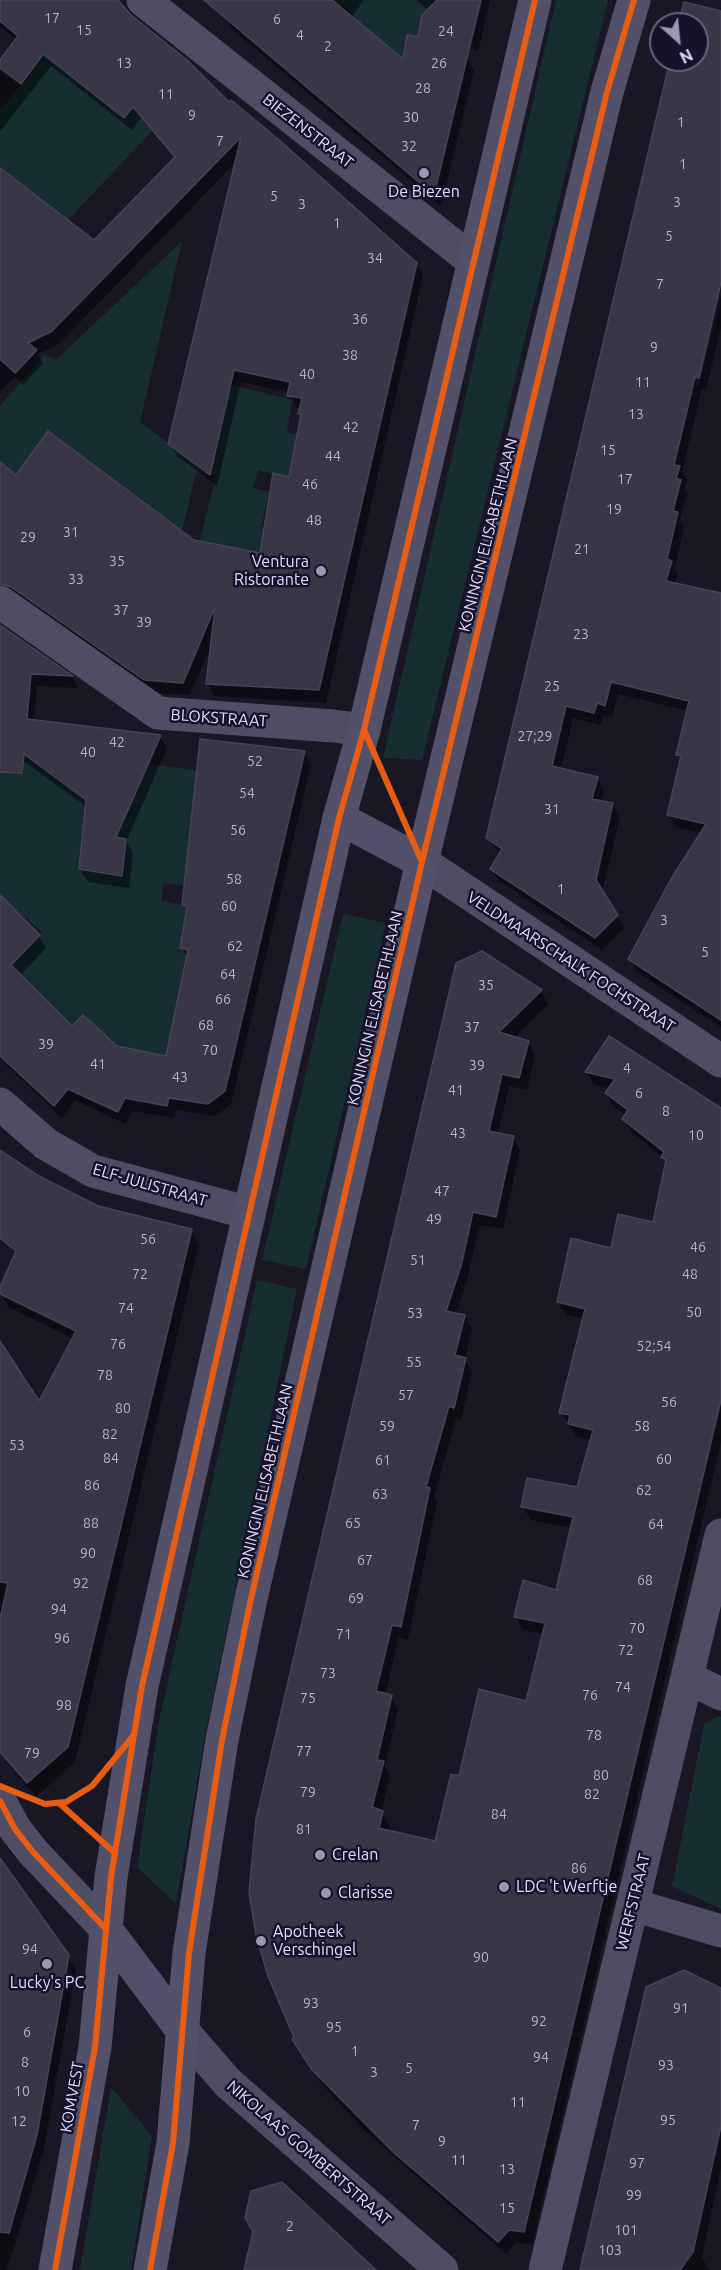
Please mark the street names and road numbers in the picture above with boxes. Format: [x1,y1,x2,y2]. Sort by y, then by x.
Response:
street label: BIEZENSTRAAT [259,90,357,172]
street label: KONINGIN ELISABETHLAAN [455,436,521,634]
street label: BLOKSTRAAT [170,705,268,731]
street label: VELDMAARSCHALK FOCHSTRAAT [464,888,678,1036]
street label: KONINGIN ELISABETHLAAN [343,909,407,1107]
street label: ELF-JULISTRAAT [91,1160,209,1210]
street label: KONINGIN ELISABETHLAAN [233,1382,297,1580]
street label: WERFSTRAAT [612,1852,654,1952]
street label: KOMVEST [56,2060,88,2134]
street label: NIKOLAAS GOMBERTSTRAAT [223,2076,395,2230]

